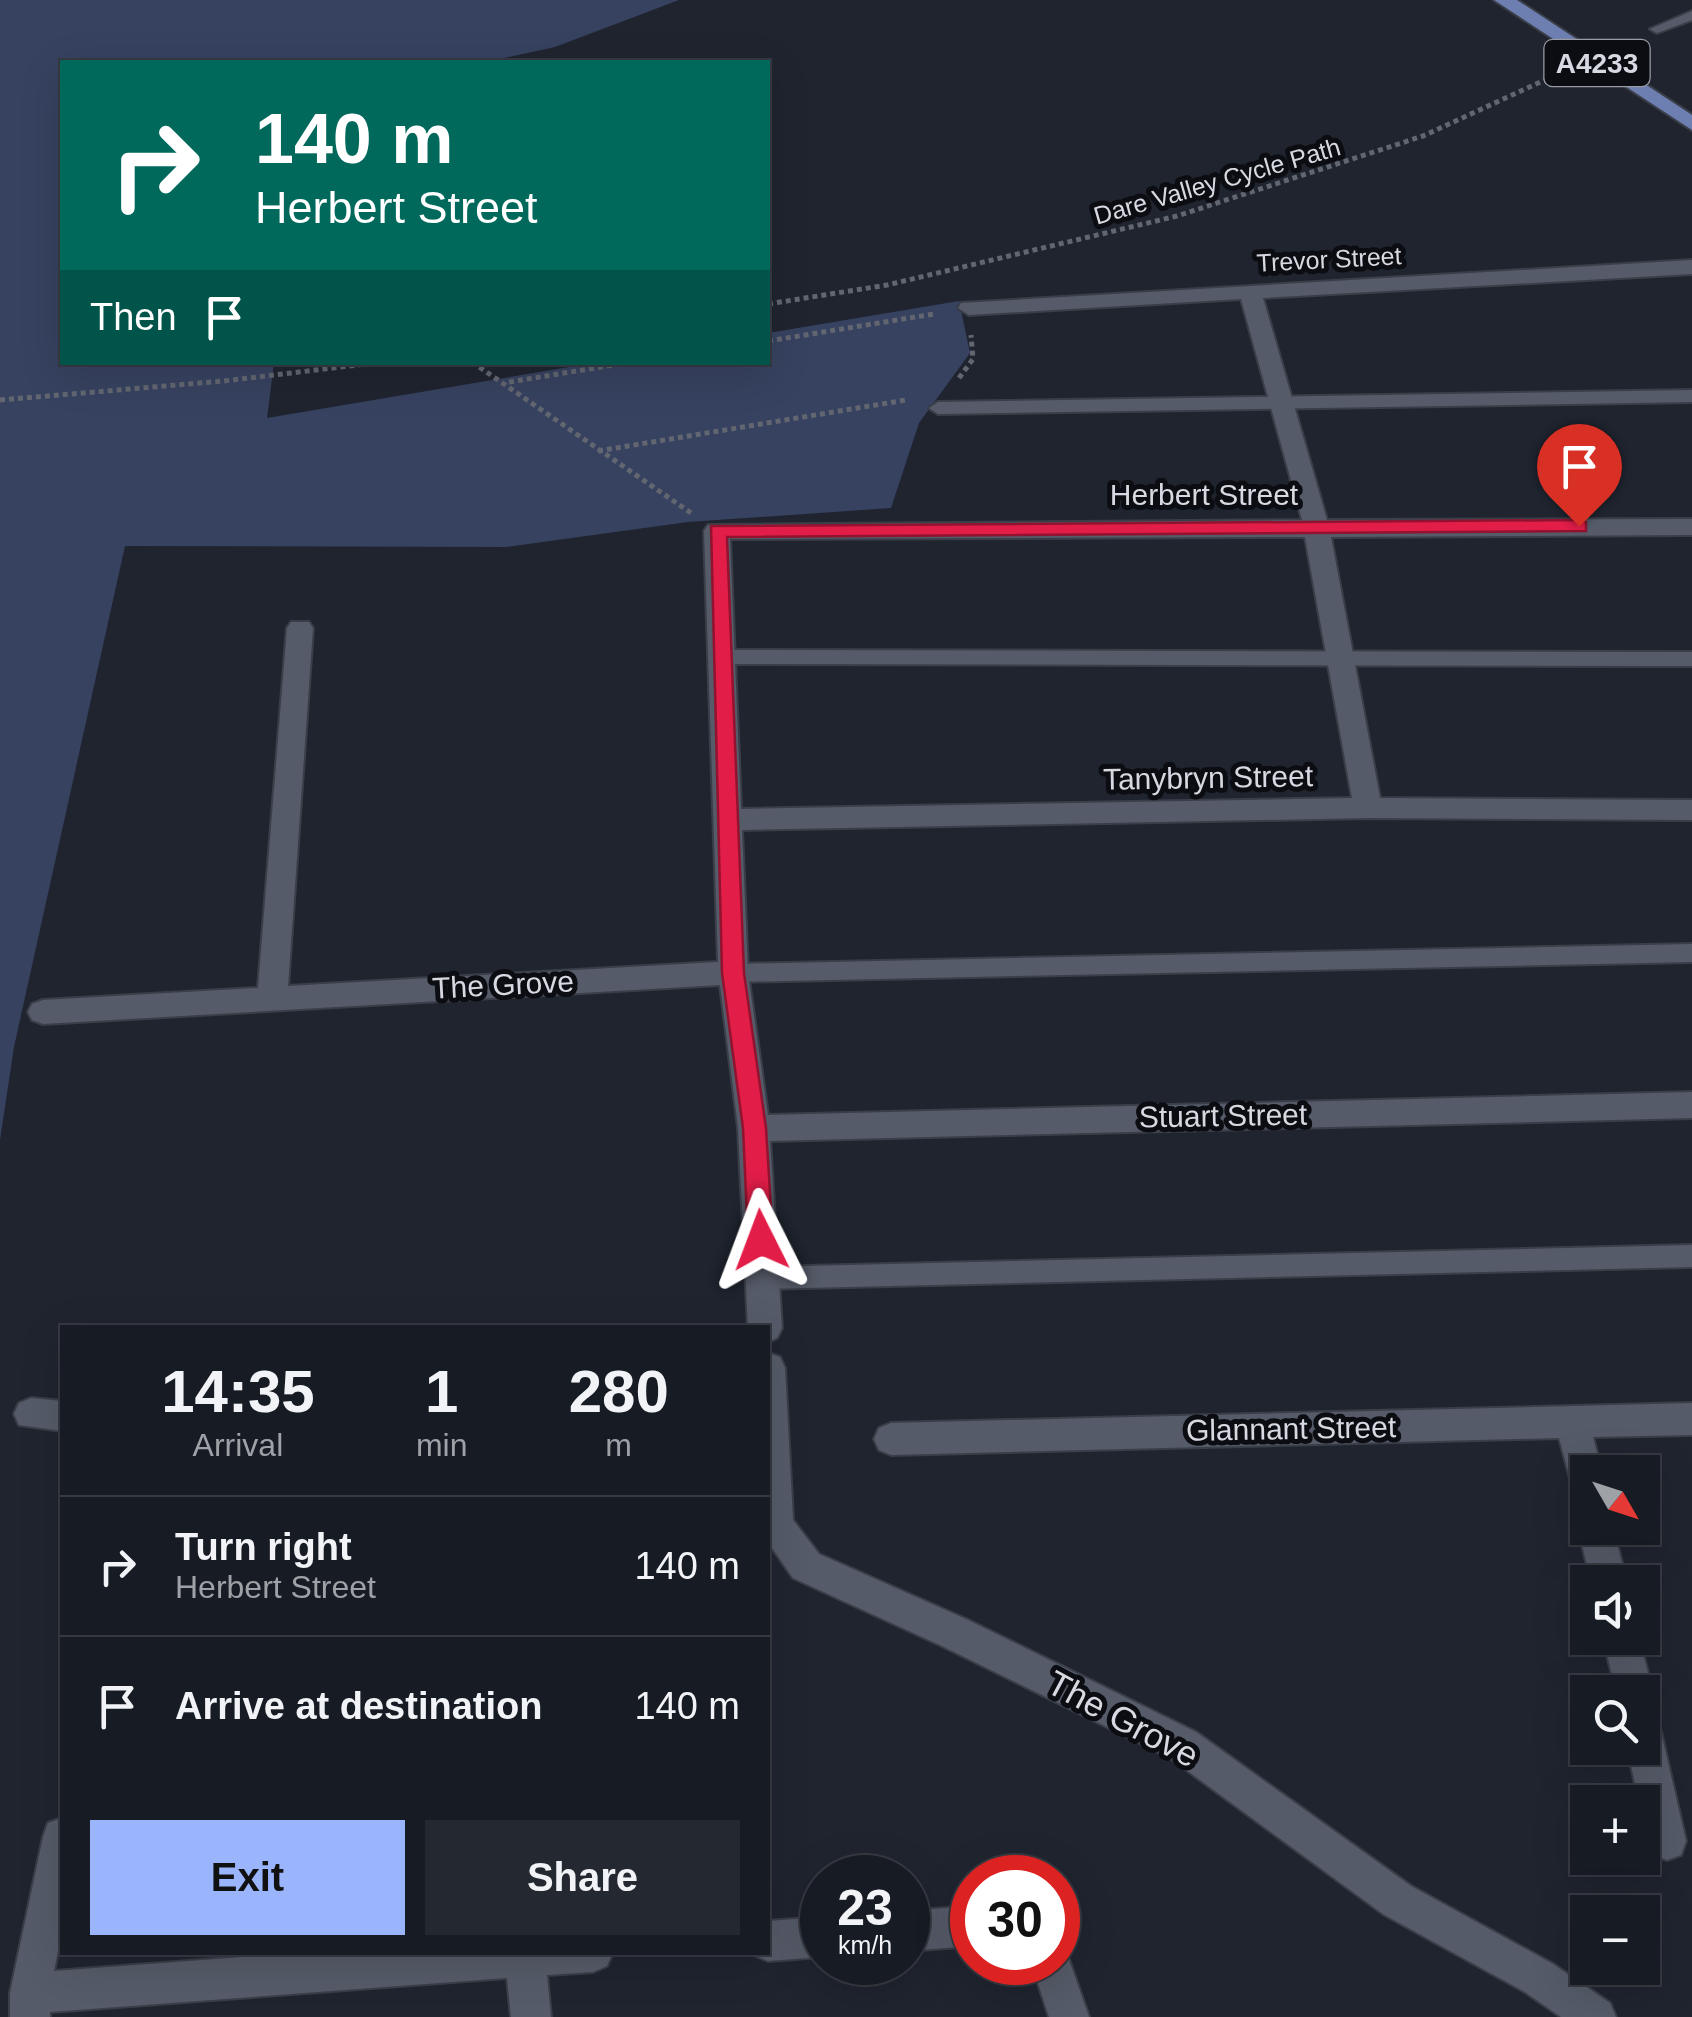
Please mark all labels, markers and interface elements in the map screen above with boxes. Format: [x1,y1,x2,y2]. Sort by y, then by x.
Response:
road number: A4233 [1544,40,1650,86]
icon: right [90,100,220,230]
text: 140 m [255,100,453,178]
street label: Dare Valley Cycle Path [1090,132,1344,230]
text: Herbert Street [255,182,538,233]
street label: Trevor Street [1256,241,1402,277]
icon: arrive [197,290,252,345]
text: Then [90,296,177,338]
pin [1537,424,1622,527]
icon: arrive [1552,439,1607,494]
street label: Herbert Street [1110,478,1299,511]
street label: Tanybryn Street [1103,759,1314,796]
street label: The Grove [431,964,575,1005]
street label: Stuart Street [1139,1098,1308,1133]
position arrow [709,1188,813,1292]
text: 14:35 [161,1358,315,1425]
text: 1 [425,1358,458,1425]
text: 280 [569,1358,669,1425]
street label: Glannant Street [1186,1410,1397,1447]
text: Arrival [193,1427,283,1463]
text: min [416,1427,467,1463]
text: m [605,1427,632,1463]
north arrow [1570,1455,1660,1545]
map controls [1570,1455,1660,1985]
text: Turn right [175,1526,352,1568]
icon: right [90,1539,145,1594]
text: 140 m [634,1545,740,1587]
button: sound [1570,1565,1660,1655]
text: Herbert Street [175,1569,376,1605]
street label: The Grove [1041,1663,1205,1775]
button: search [1570,1675,1660,1765]
icon: arrive [90,1679,145,1734]
text: Arrive at destination [175,1685,542,1727]
text: 140 m [634,1685,740,1727]
button: + [1570,1785,1660,1875]
button: Exit [90,1820,405,1935]
button: Share [425,1820,740,1935]
speed limit sign: 30 [950,1855,1080,1985]
text: 23 [837,1880,893,1936]
button: − [1570,1895,1660,1985]
text: km/h [838,1931,892,1959]

